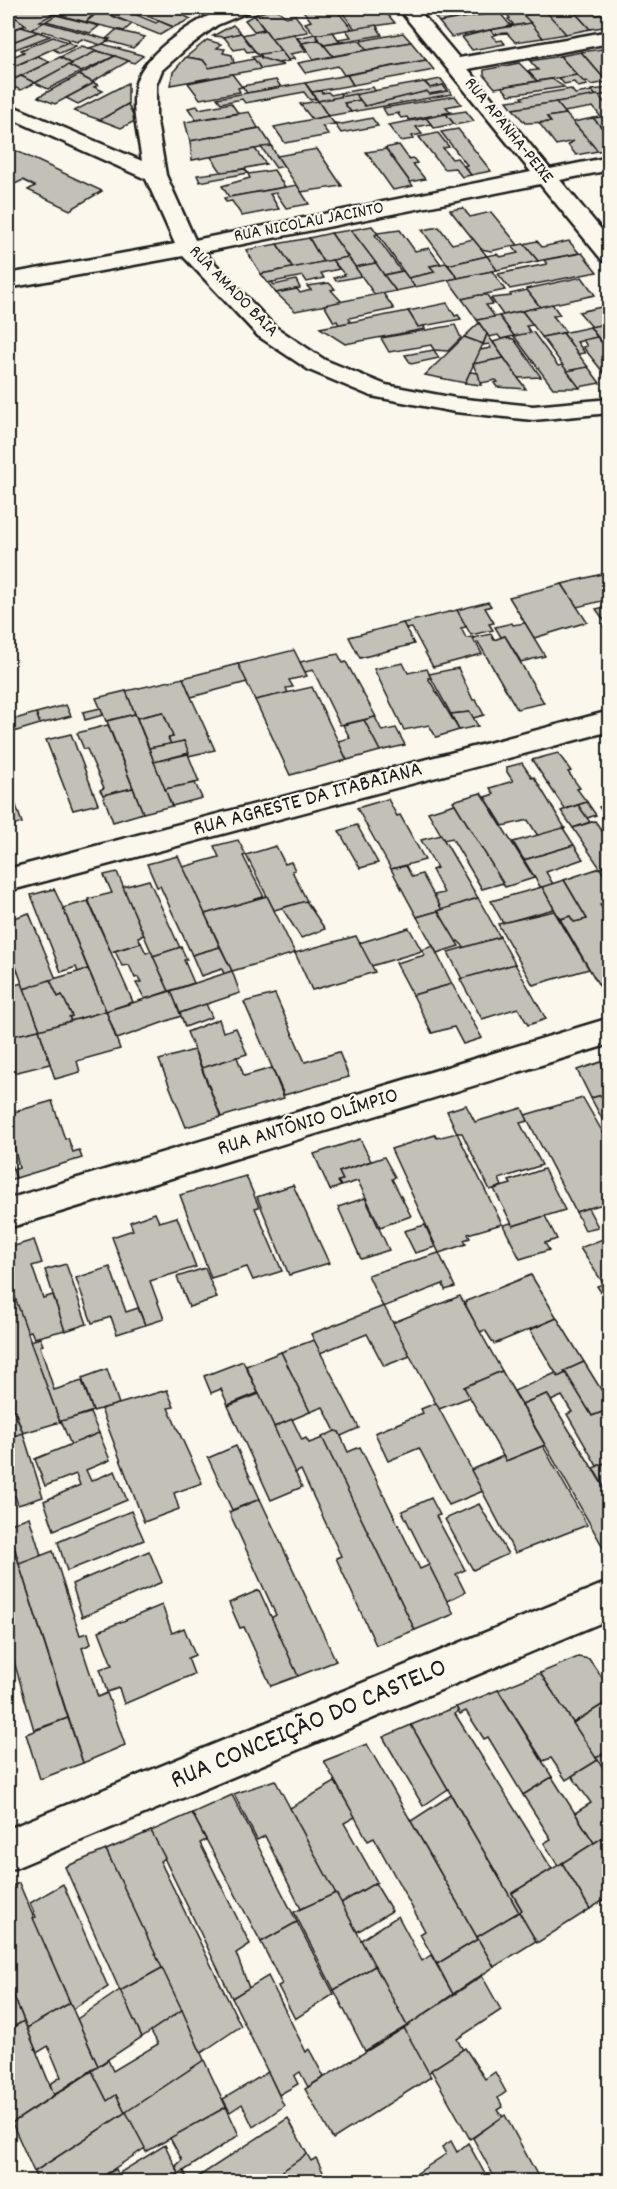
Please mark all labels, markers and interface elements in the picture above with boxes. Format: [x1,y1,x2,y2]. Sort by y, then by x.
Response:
street label: RUA APANHA-PEIXE [457,73,559,189]
street label: RUA NICOLAU JACINTO [232,196,386,250]
street label: RUA AMADO BAIA [183,240,283,344]
street label: RUA AGRESTE DA ITABAIANA [190,754,426,846]
street label: RUA ANTÔNIO OLÍMPIO [214,1081,402,1165]
street label: RUA CONCEIÇÃO DO CASTELO [165,1649,453,1801]

